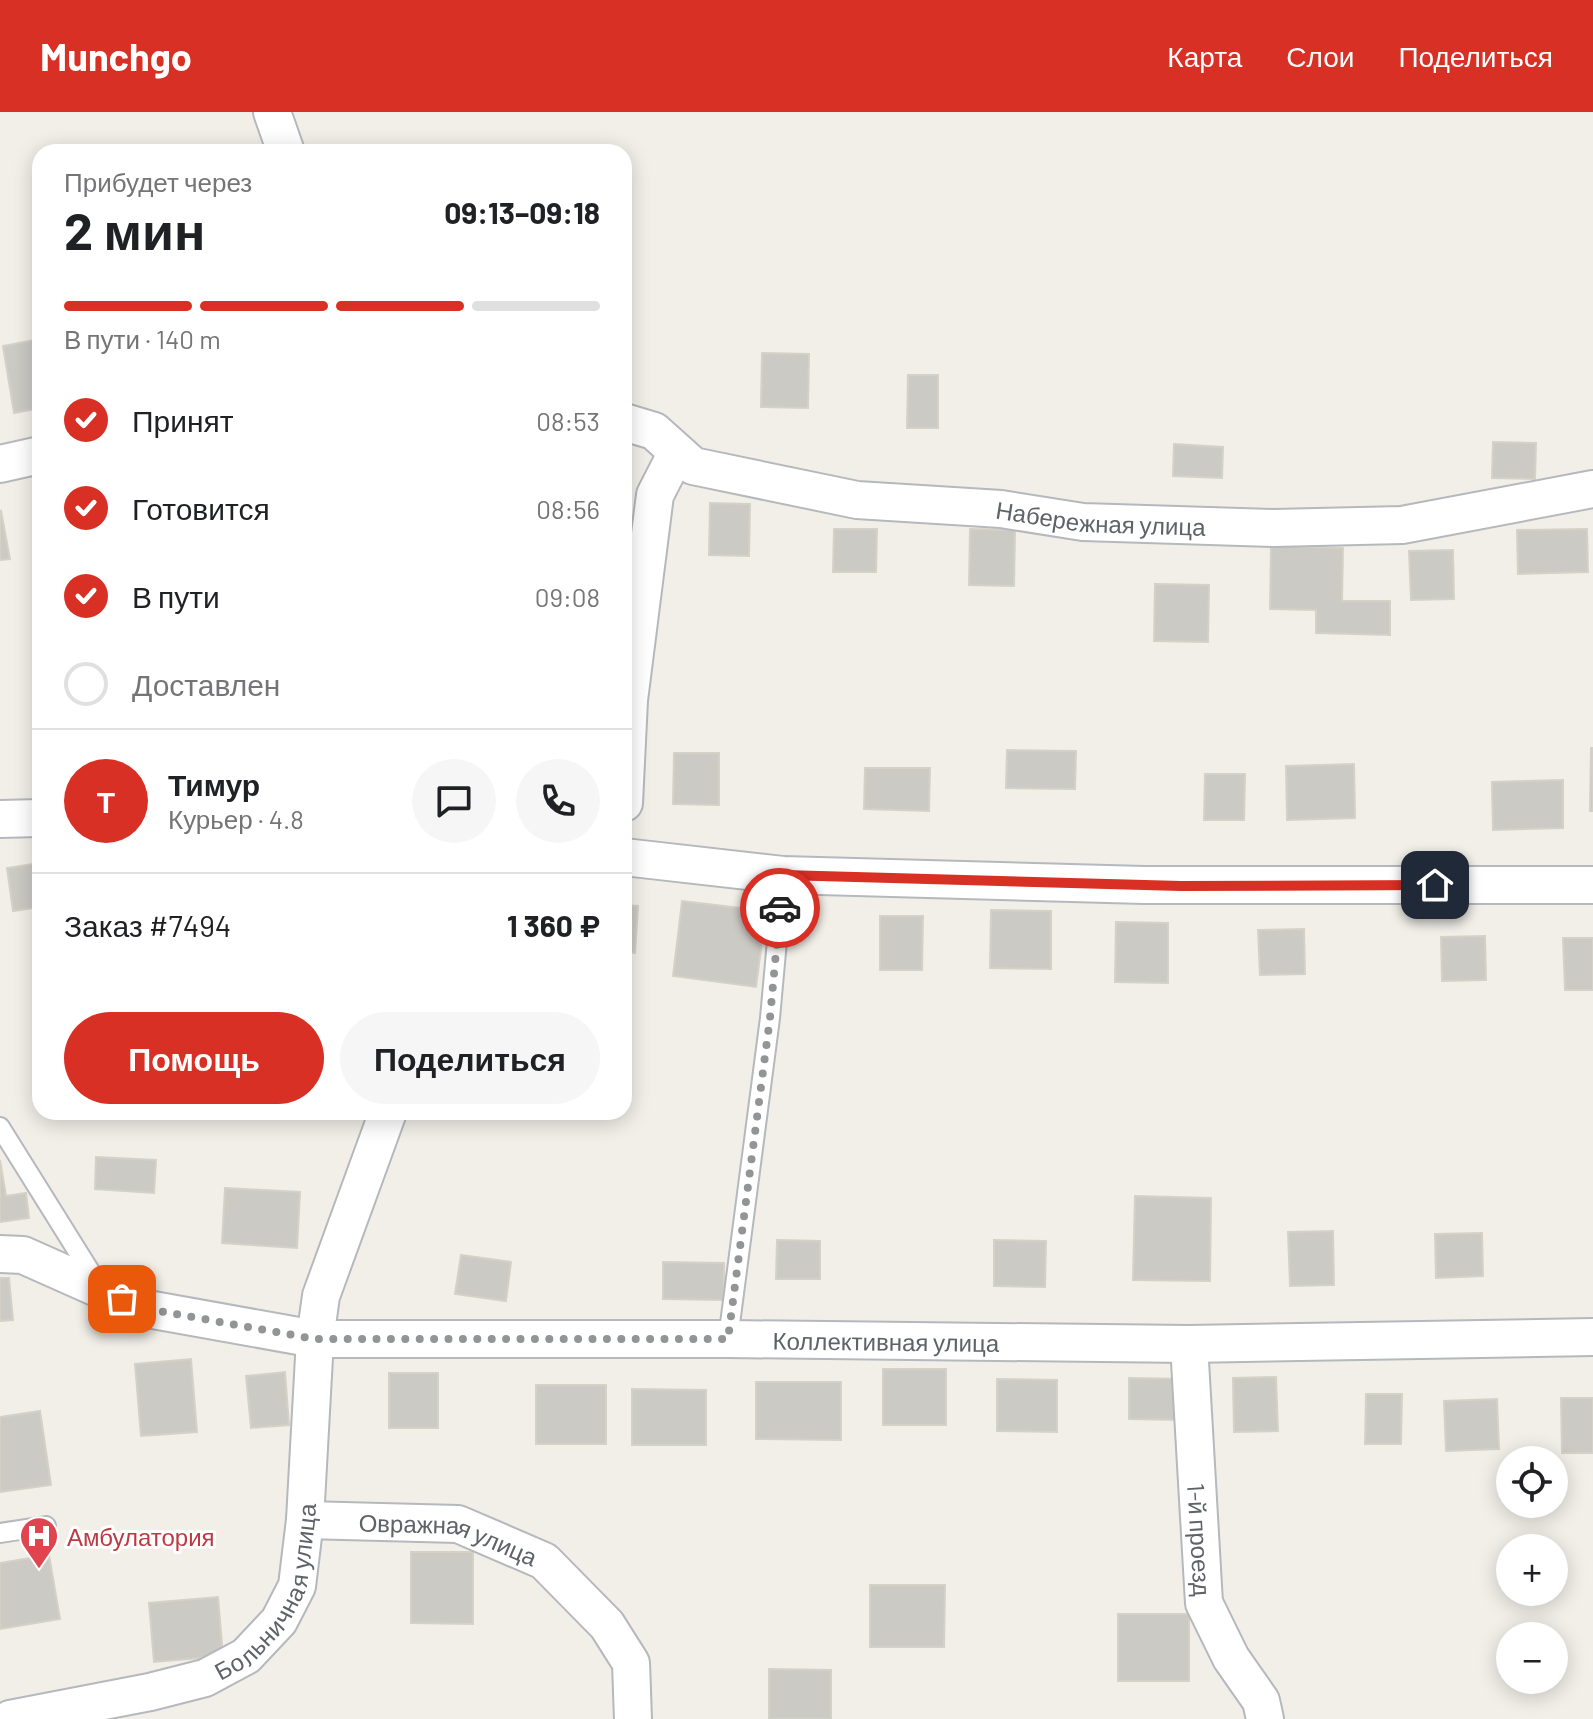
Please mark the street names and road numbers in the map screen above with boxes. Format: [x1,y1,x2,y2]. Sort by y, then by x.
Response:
street label: Набережная улица [994,494,1207,540]
street label: Коллективная улица [772,1325,1000,1356]
street label: 1-й проезд [1183,1482,1218,1597]
street label: Больничная улица [209,1502,320,1685]
street label: Овражная улица [358,1507,543,1571]

